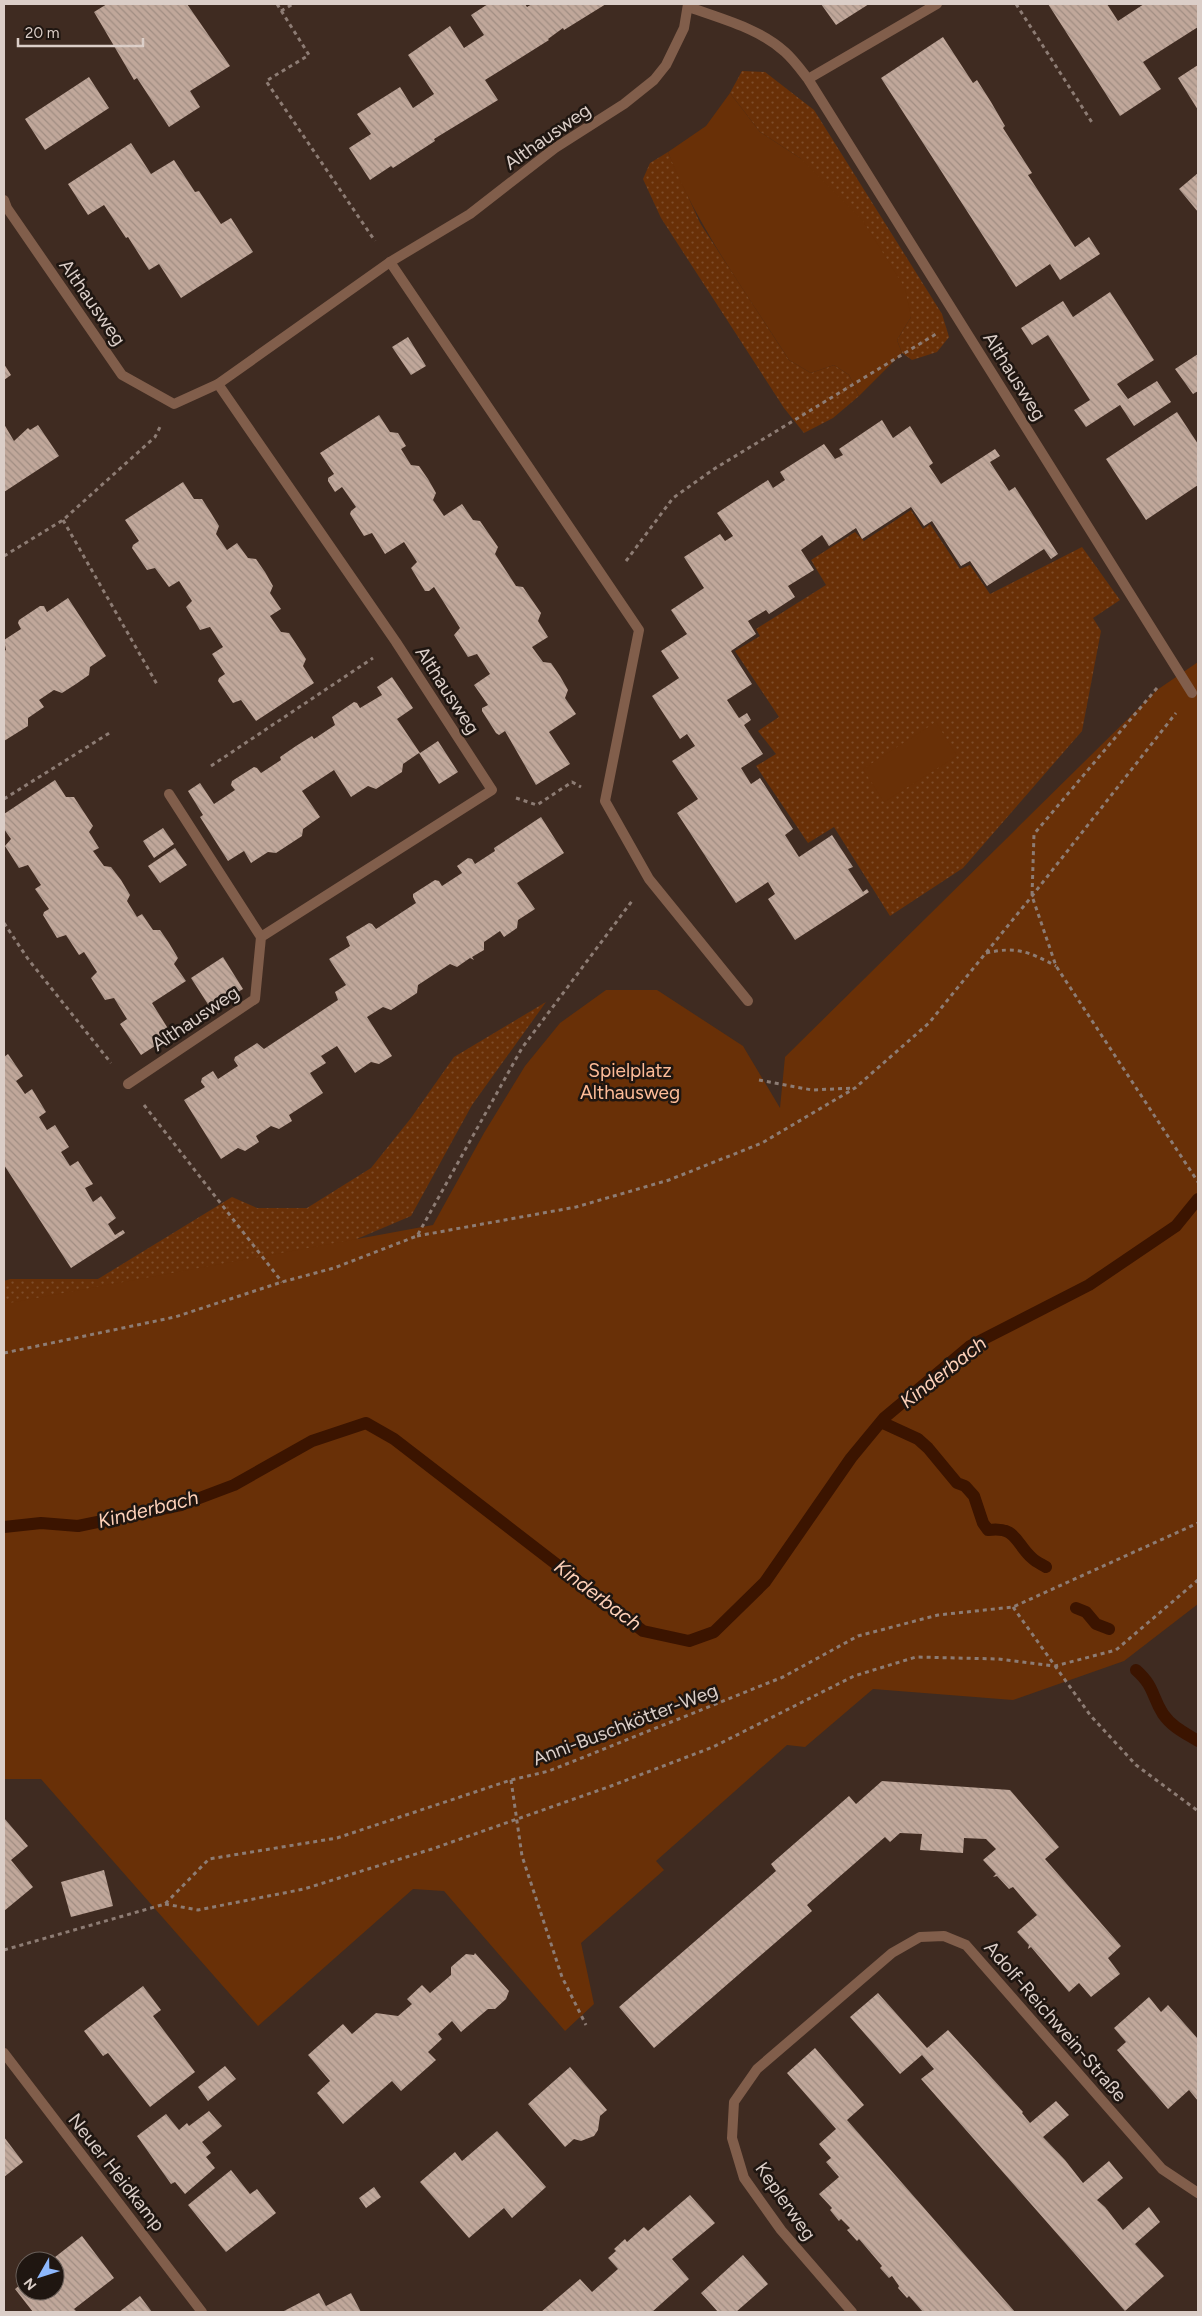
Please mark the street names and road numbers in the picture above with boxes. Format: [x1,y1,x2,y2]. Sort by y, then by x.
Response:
street label: Althausweg [500,98,595,175]
street label: Althausweg [54,255,131,350]
street label: Althausweg [978,328,1051,425]
street label: Althausweg [411,642,485,739]
street label: Althausweg [147,981,243,1056]
street label: Anni-Buschkötter-Weg [529,1679,721,1770]
street label: Adolf-Reichwein-Straße [980,1936,1132,2106]
street label: Neuer Heidkamp [63,2109,170,2236]
street label: Keplerweg [750,2158,821,2245]

